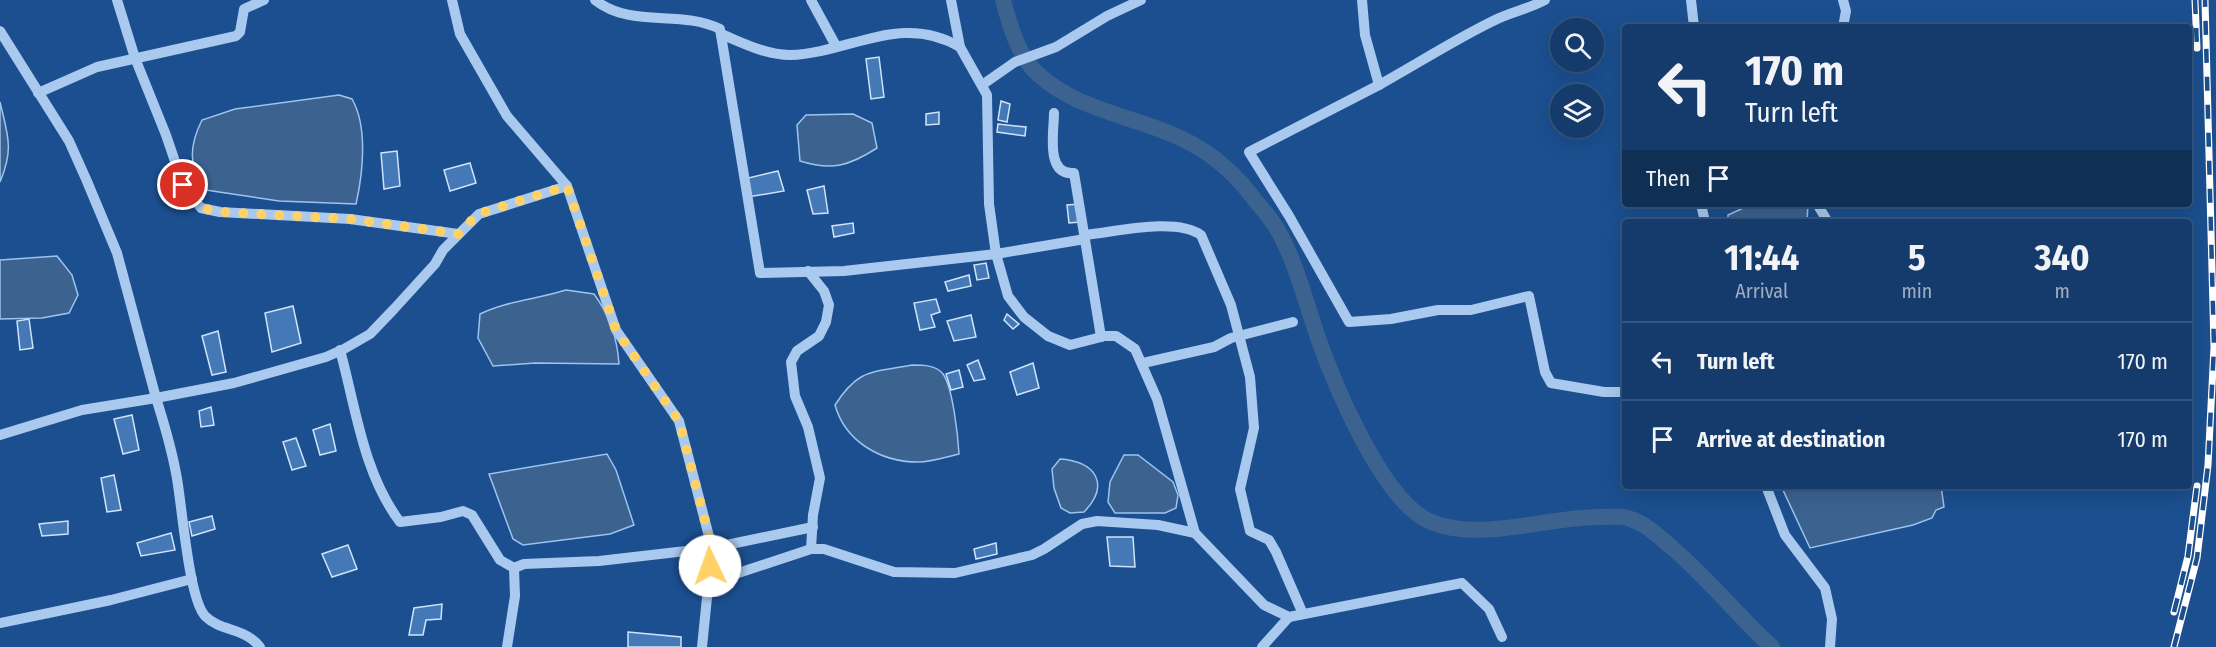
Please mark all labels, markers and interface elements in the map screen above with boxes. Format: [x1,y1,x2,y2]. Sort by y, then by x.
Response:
map controls [1550,18,1604,138]
button: search [1550,18,1604,72]
text: 170 m [1745,46,1844,96]
icon: left [1646,48,1724,126]
button: layers [1550,84,1604,138]
text: Turn left [1745,97,1838,129]
pin [157,159,208,210]
icon: arrive [1702,162,1735,195]
text: Then [1646,165,1690,192]
icon: arrive [166,168,199,201]
text: 11:44 [1724,236,1799,280]
text: 5 [1908,236,1926,280]
text: 340 [2035,236,2090,280]
text: Arrival [1735,279,1788,303]
text: min [1901,279,1932,303]
text: m [2054,279,2070,303]
icon: left [1646,345,1679,378]
text: Turn left [1697,348,1775,375]
text: 170 m [2117,348,2168,375]
icon: arrive [1646,423,1679,456]
text: Arrive at destination [1697,426,1885,453]
text: 170 m [2117,426,2168,453]
position arrow [678,534,742,598]

